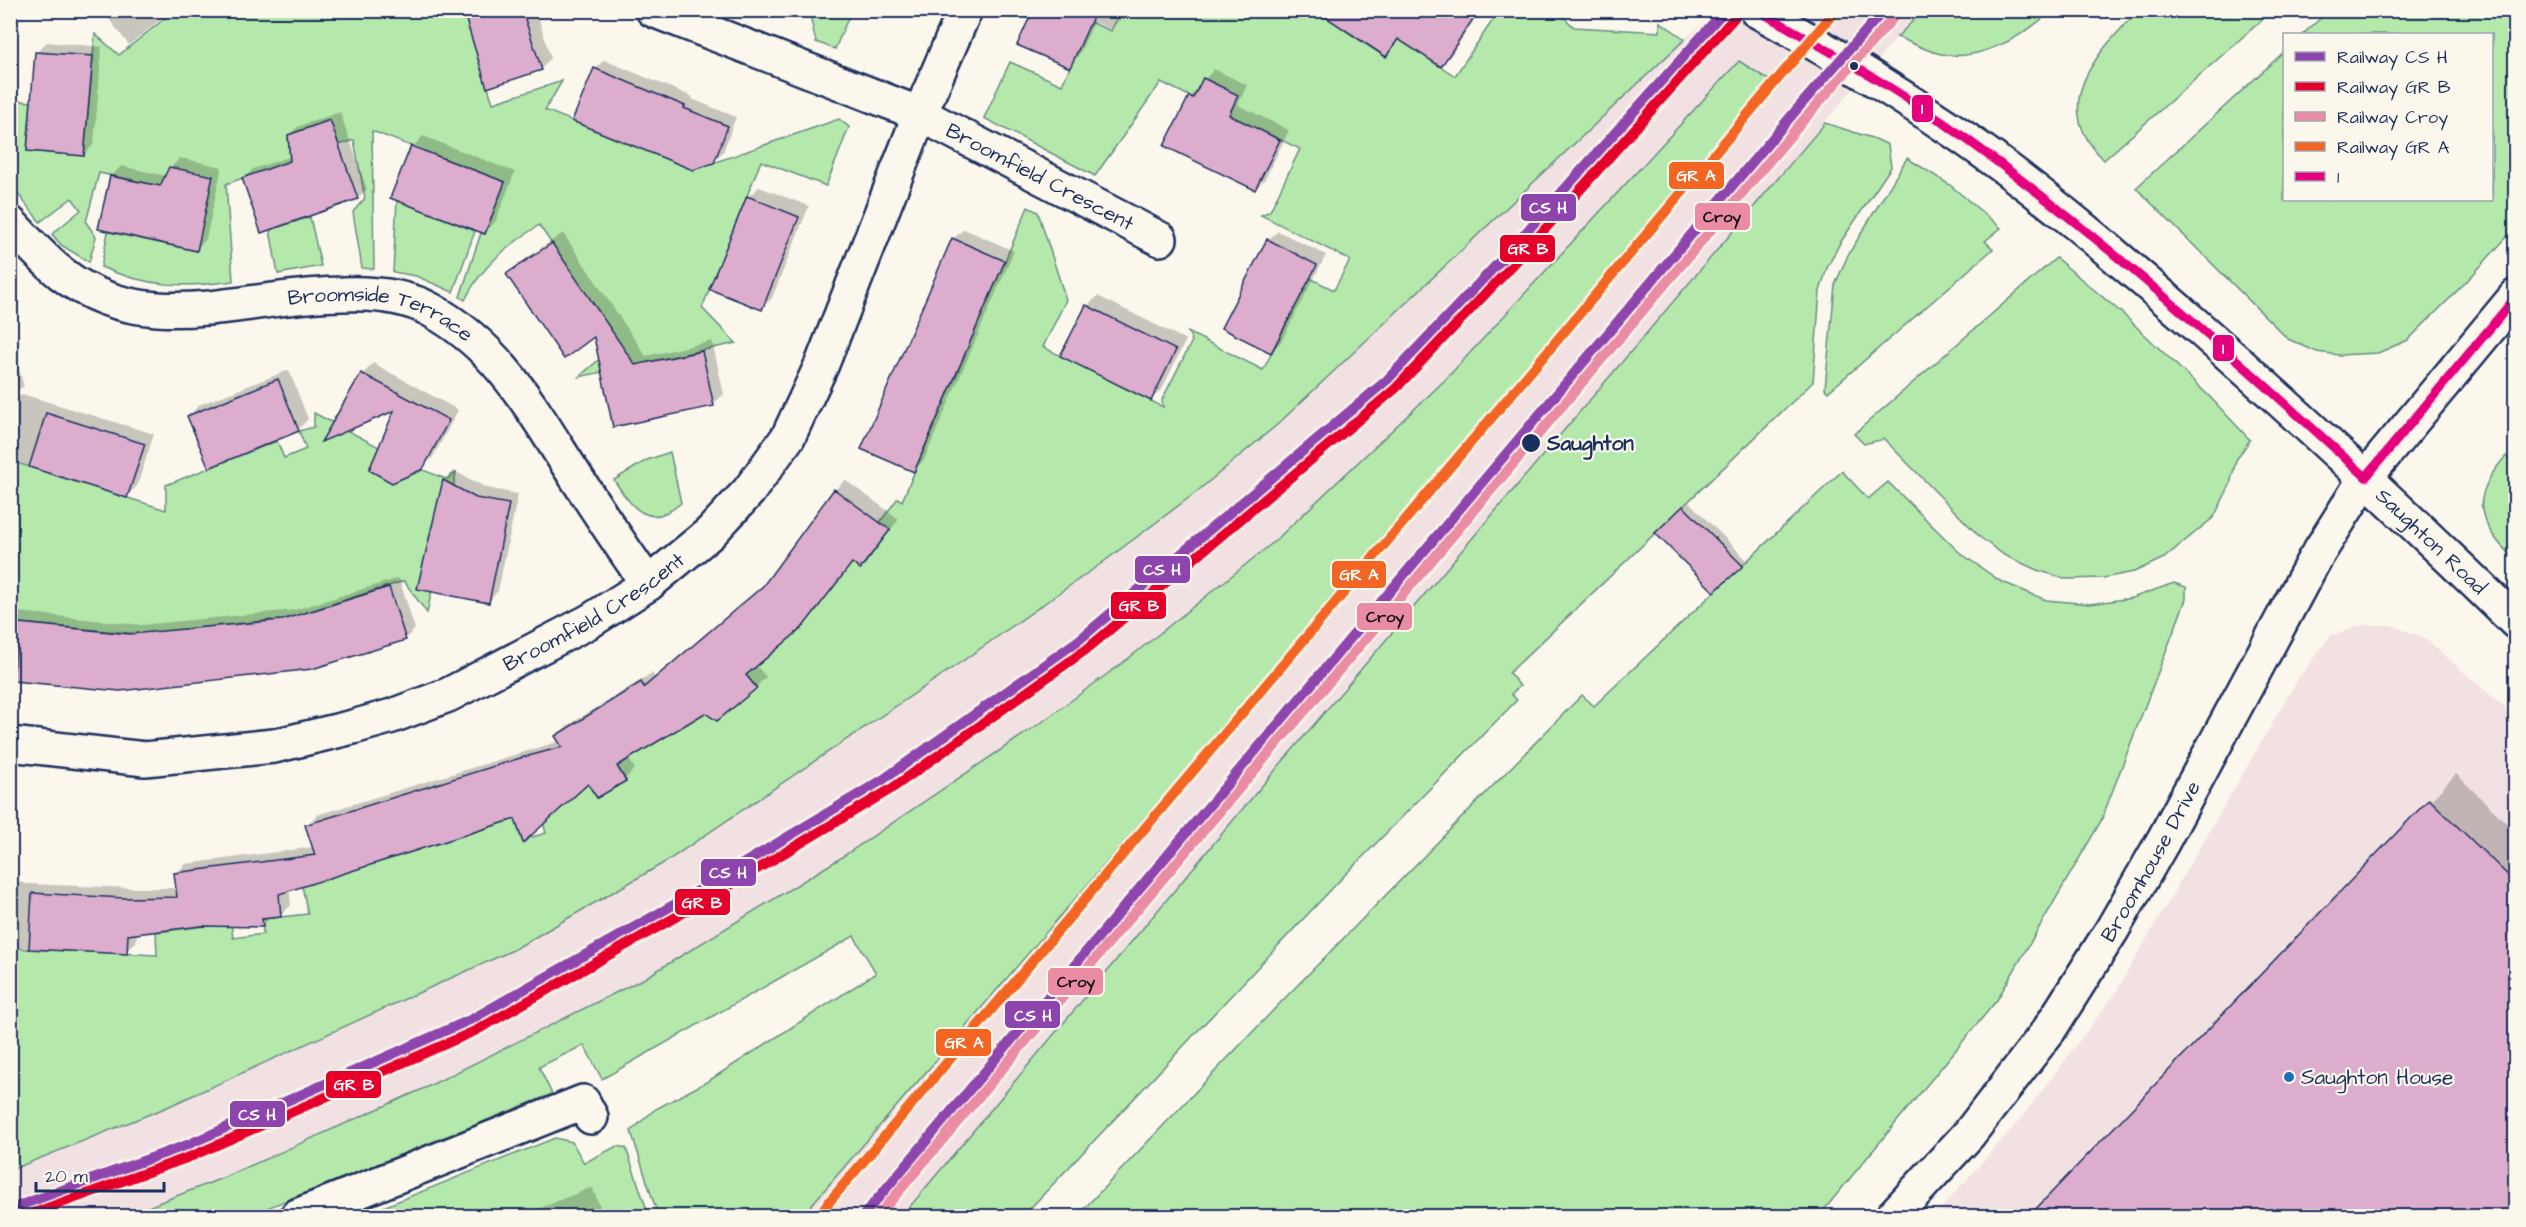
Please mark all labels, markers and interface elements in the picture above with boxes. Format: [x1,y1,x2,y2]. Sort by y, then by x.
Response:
legend [2283,33,2493,201]
text: Railway CS H [2337,45,2448,71]
unlabelled marker [1848,60,1860,72]
text: Railway GR B [2337,75,2451,101]
line badge: 1 [1911,94,1934,123]
text: 1 [1921,98,1924,120]
text: Railway Croy [2337,105,2448,131]
street label: Broomfield Crescent [941,116,1140,238]
text: Railway GR A [2337,135,2450,161]
line badge: GR A [1668,161,1725,190]
text: GR A [1676,165,1716,187]
text: 1 [2337,165,2339,190]
line badge: CS H [1520,193,1577,222]
text: CS H [1529,197,1567,219]
line badge: Croy [1694,202,1751,231]
text: Croy [1703,206,1741,229]
line badge: GR B [1499,234,1556,263]
text: GR B [1508,238,1549,260]
street label: Broomside Terrace [286,279,480,348]
line badge: 1 [2212,334,2235,362]
text: 1 [2222,338,2225,360]
place label: Saughton [1546,429,1634,460]
marker: Saughton [1520,432,1542,454]
street label: Saughton Road [2369,481,2494,601]
street label: Broomfield Crescent [498,545,691,678]
line badge: CS H [1134,555,1191,584]
text: CS H [1143,559,1181,581]
line badge: GR A [1331,560,1387,589]
text: GR A [1339,564,1379,586]
line badge: GR B [1110,591,1167,620]
text: GR B [1119,595,1160,617]
line badge: Croy [1356,602,1413,631]
text: Croy [1366,606,1404,629]
street label: Broomhouse Drive [2094,776,2207,947]
line badge: CS H [700,858,757,887]
text: CS H [709,862,747,884]
line badge: GR B [674,888,731,916]
text: GR B [682,892,723,914]
line badge: Croy [1047,967,1104,996]
text: Croy [1057,971,1095,994]
line badge: CS H [1004,1000,1061,1029]
text: CS H [1014,1005,1052,1027]
line badge: GR A [935,1028,992,1057]
text: GR A [944,1032,984,1054]
place label: Saughton House [2301,1063,2453,1094]
line badge: GR B [325,1070,382,1099]
marker: Saughton House [2282,1070,2296,1084]
text: GR B [334,1074,375,1096]
line badge: CS H [229,1100,286,1128]
text: CS H [238,1104,276,1126]
scale bar [36,1155,164,1193]
text: 20 m [45,1164,88,1189]

